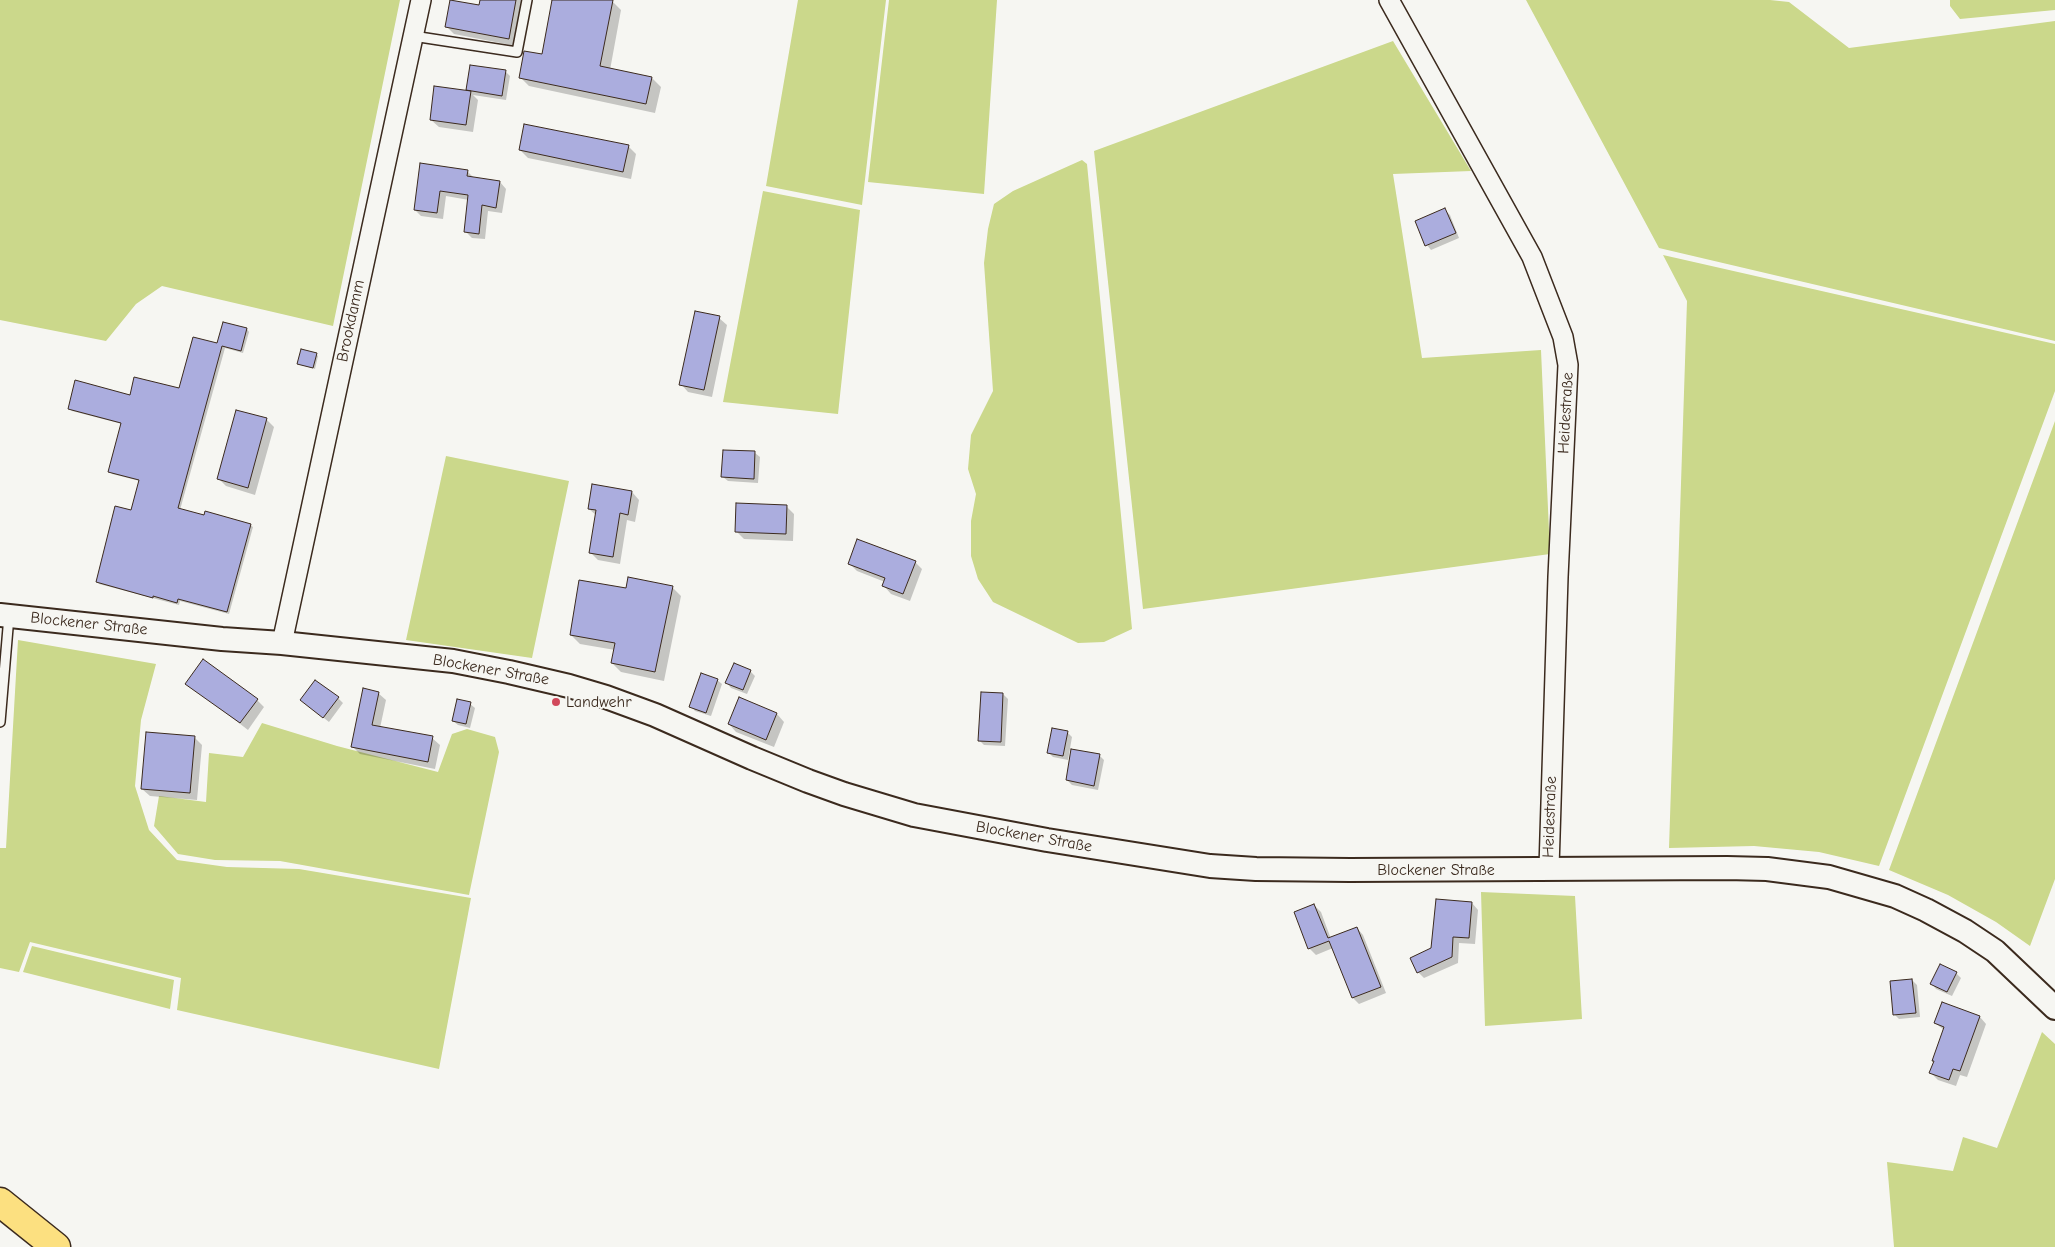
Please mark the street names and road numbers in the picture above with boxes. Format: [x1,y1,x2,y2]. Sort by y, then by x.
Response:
street label: Brookdamm [333,278,369,364]
street label: Heidestraße [1554,372,1578,454]
street label: Blockener Straße [29,608,149,640]
street label: Blockener Straße [431,650,551,690]
street label: Heidestraße [1539,776,1561,858]
street label: Blockener Straße [974,817,1094,857]
street label: Blockener Straße [1377,860,1495,880]

